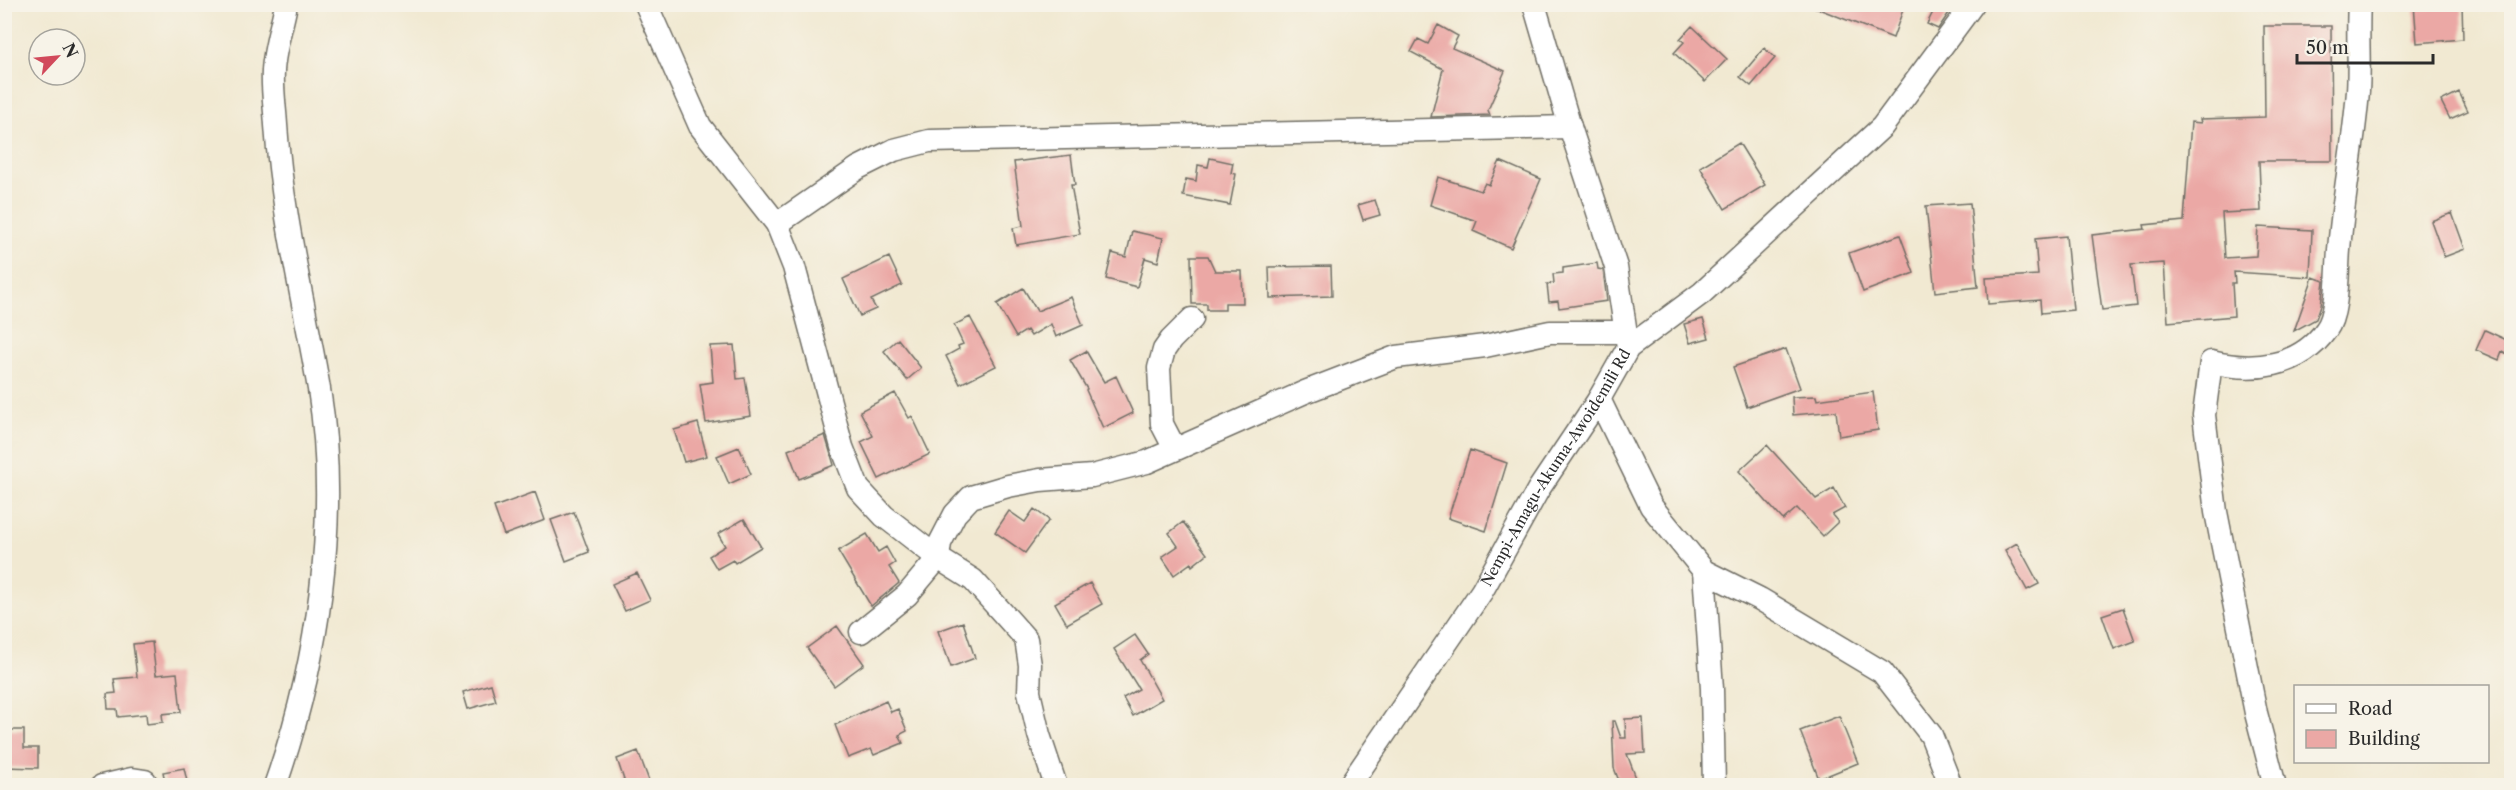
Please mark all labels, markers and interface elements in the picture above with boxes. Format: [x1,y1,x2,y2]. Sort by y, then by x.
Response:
north arrow [27,27,87,87]
scale bar [2297,27,2434,65]
text: 50 m [2306,37,2349,59]
text: N [58,40,83,61]
street label: Nempi-Amagu-Akuma-Awoidemili Rd [1477,345,1635,589]
legend [2294,685,2489,763]
text: Road [2348,698,2393,720]
text: Building [2348,728,2420,750]

